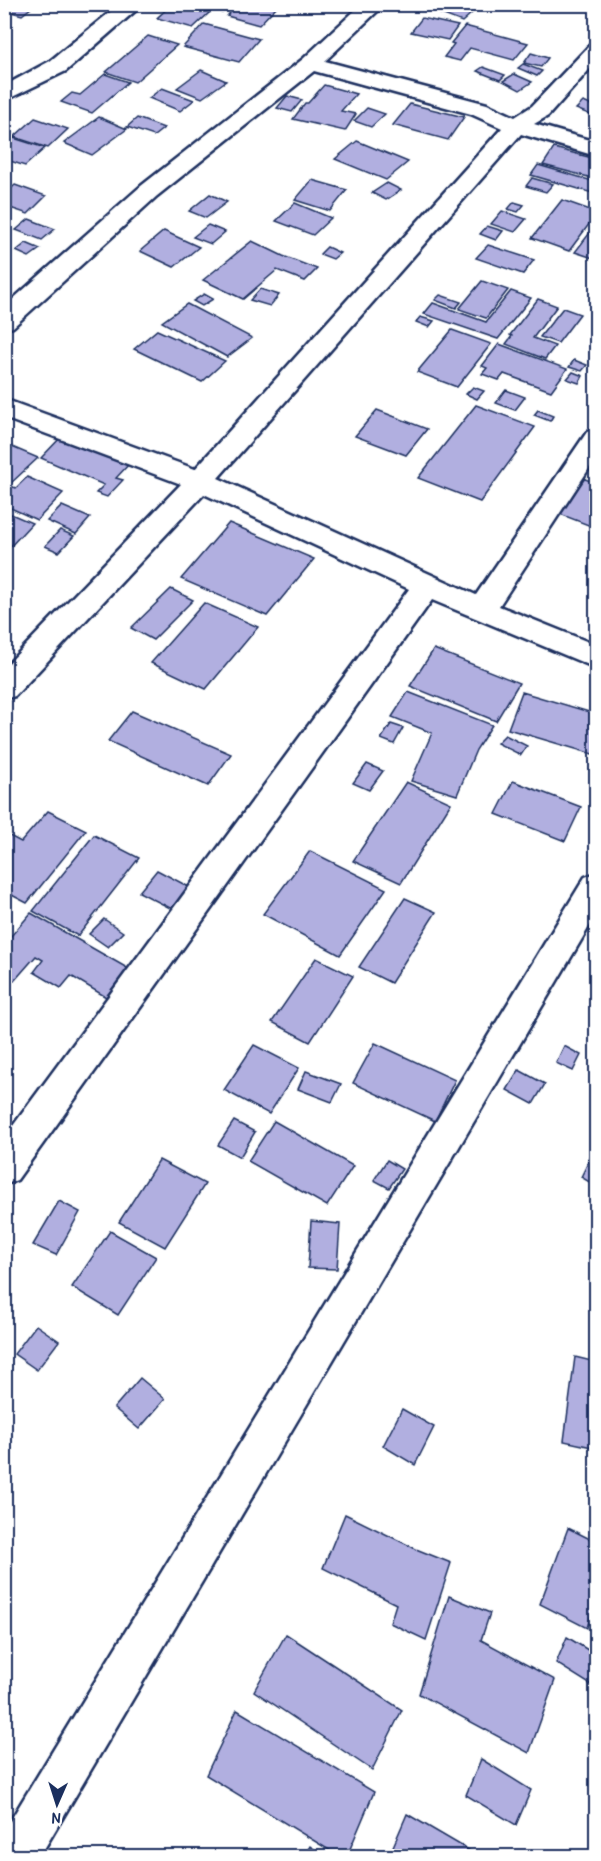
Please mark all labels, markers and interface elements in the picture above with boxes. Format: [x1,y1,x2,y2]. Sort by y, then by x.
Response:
north arrow [27,1774,87,1834]
text: N [51,1808,61,1830]

